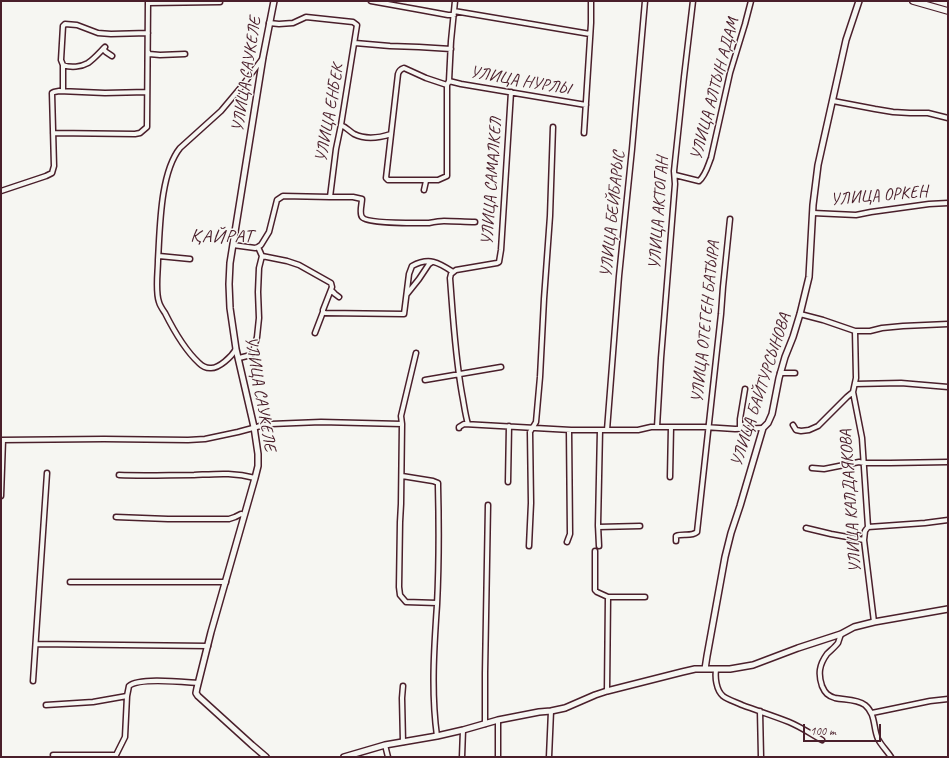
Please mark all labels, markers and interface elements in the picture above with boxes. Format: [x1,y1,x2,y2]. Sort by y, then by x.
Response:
street label: УЛИЦА САУКЕЛЕ [228,15,266,133]
street label: УЛИЦА АЛТЫН АДАМ [686,16,744,162]
street label: УЛИЦА НУРЛЫ [468,62,572,100]
street label: УЛИЦА ЕНБЕК [311,63,349,163]
street label: УЛИЦА САМАЛКЕЛ [477,116,507,246]
street label: УЛИЦА БЕЙБАРЫС [596,150,630,278]
street label: УЛИЦА АКТОГАН [645,156,673,270]
street label: УЛИЦА ОРКЕН [830,182,928,210]
district label: ҚАЙРАТ [190,226,254,248]
street label: УЛИЦА ОТЕГЕН БАТЫРА [687,240,725,404]
street label: УЛИЦА БАЙТУРСЫНОВА [727,311,795,469]
street label: УЛИЦА САУКЕЛЕ [240,335,280,453]
street label: УЛИЦА КАЛДАЯКОВА [836,429,866,573]
scale bar [805,716,883,742]
text: 100 m [810,723,836,739]

